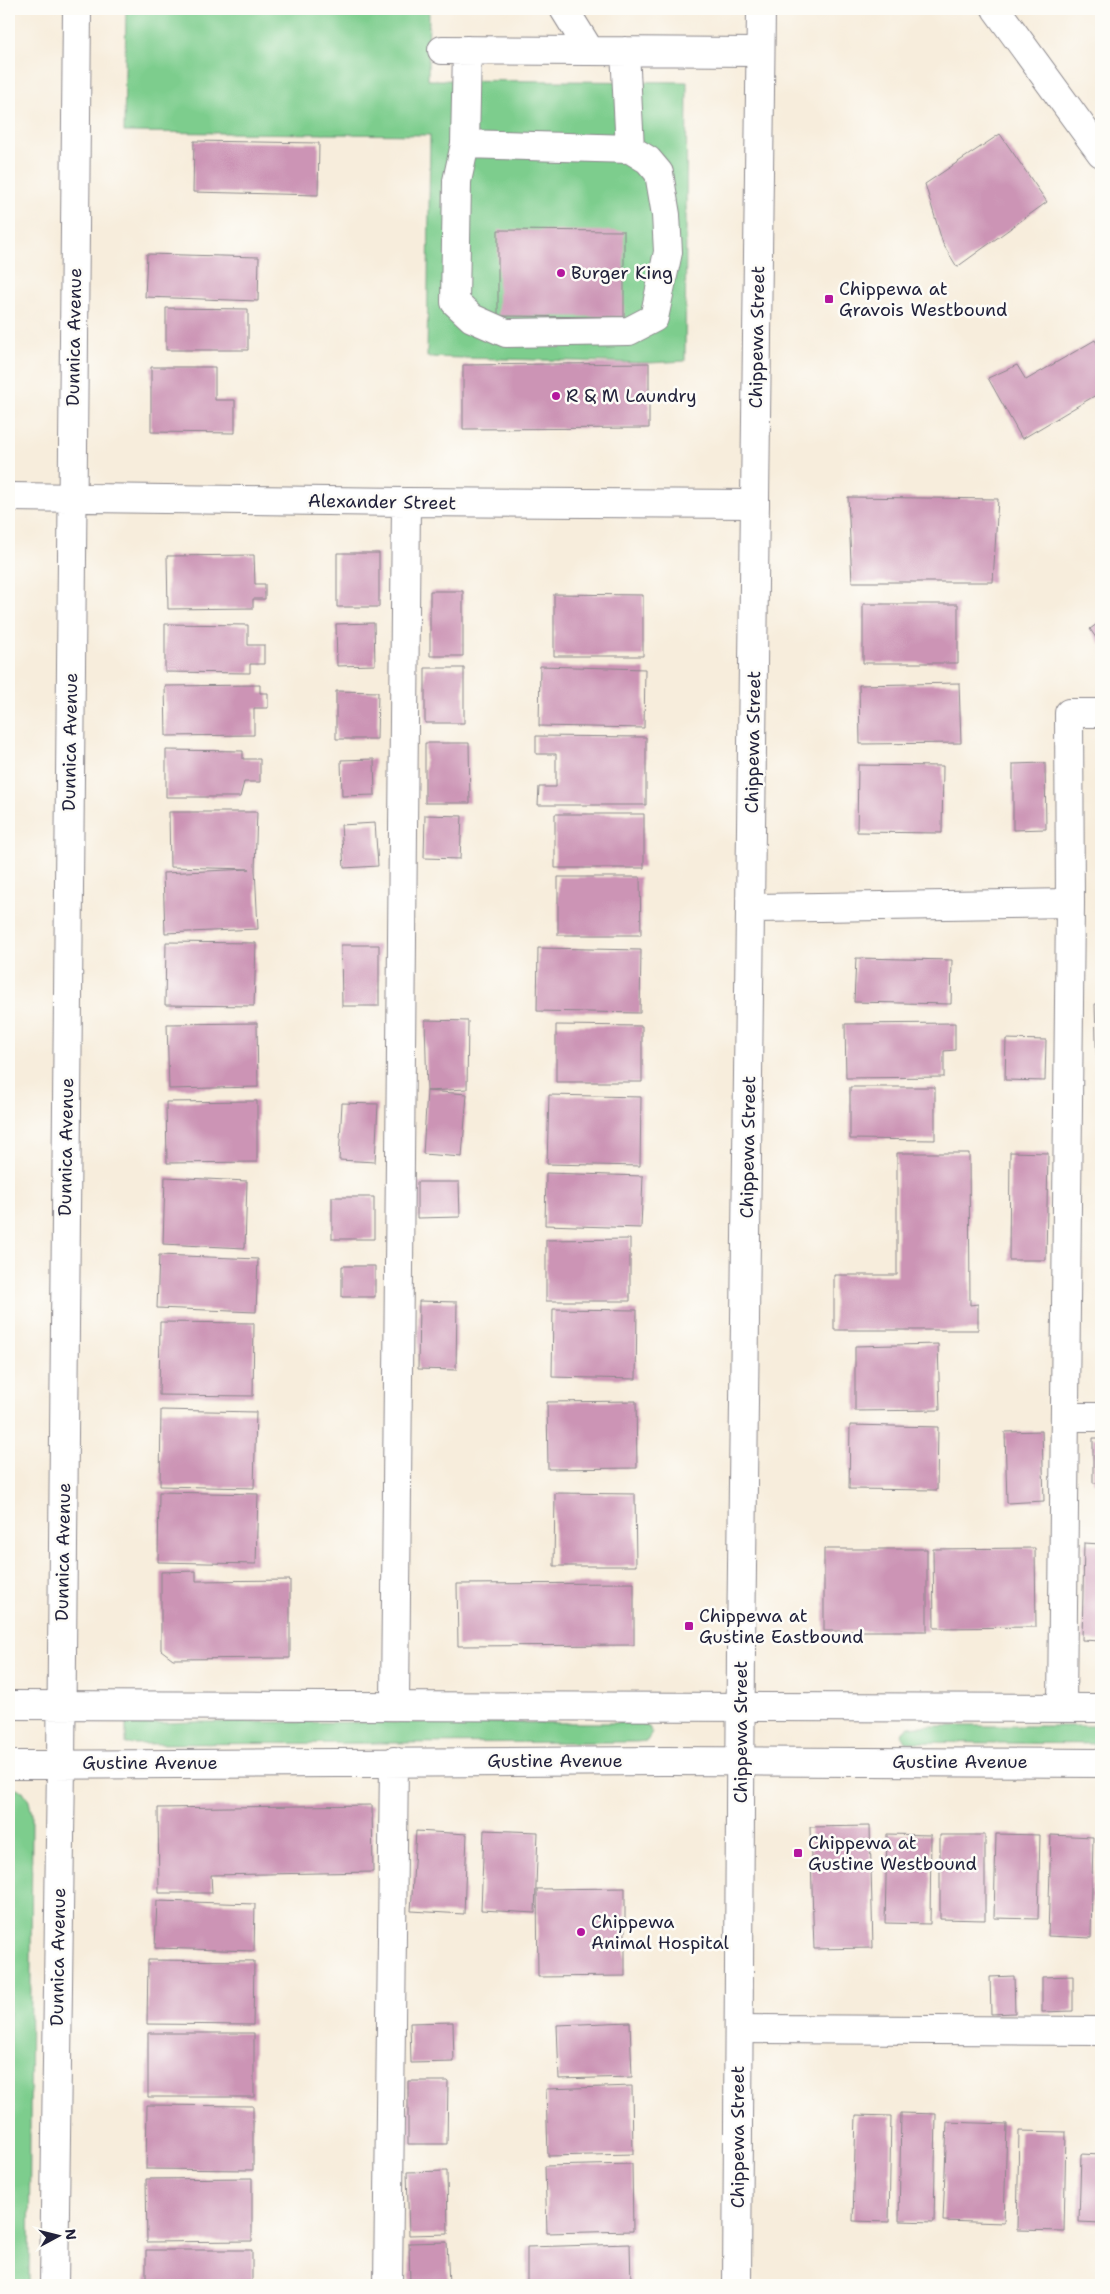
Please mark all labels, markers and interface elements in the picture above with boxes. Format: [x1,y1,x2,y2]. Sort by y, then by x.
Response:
place label: Burger King [571,261,673,285]
street label: Chippewa Street [744,265,770,408]
marker: Burger King [555,267,567,279]
street label: Dunnica Avenue [61,268,87,406]
place label: Chippewa at Gravois Westbound [839,277,1007,322]
marker: Chippewa at Gravois Westbound [823,293,835,305]
place label: R & M Laundry [566,384,697,408]
marker: R & M Laundry [550,390,562,402]
street label: Alexander Street [308,489,457,515]
street label: Chippewa Street [740,670,766,813]
street label: Dunnica Avenue [57,673,83,811]
street label: Chippewa Street [735,1075,761,1218]
street label: Dunnica Avenue [53,1078,79,1216]
street label: Dunnica Avenue [50,1483,76,1621]
place label: Chippewa at Gustine Eastbound [699,1604,864,1649]
marker: Chippewa at Gustine Eastbound [683,1620,695,1632]
street label: Chippewa Street [729,1661,753,1803]
street label: Gustine Avenue [487,1749,623,1773]
street label: Gustine Avenue [892,1750,1028,1774]
street label: Gustine Avenue [82,1751,218,1775]
place label: Chippewa at Gustine Westbound [808,1831,977,1876]
marker: Chippewa at Gustine Westbound [792,1847,804,1859]
street label: Dunnica Avenue [45,1888,71,2026]
place label: Chippewa Animal Hospital [591,1910,730,1955]
marker: Chippewa Animal Hospital [575,1926,587,1938]
street label: Chippewa Street [726,2066,750,2208]
north arrow [32,2212,82,2262]
text: N [61,2228,81,2241]

